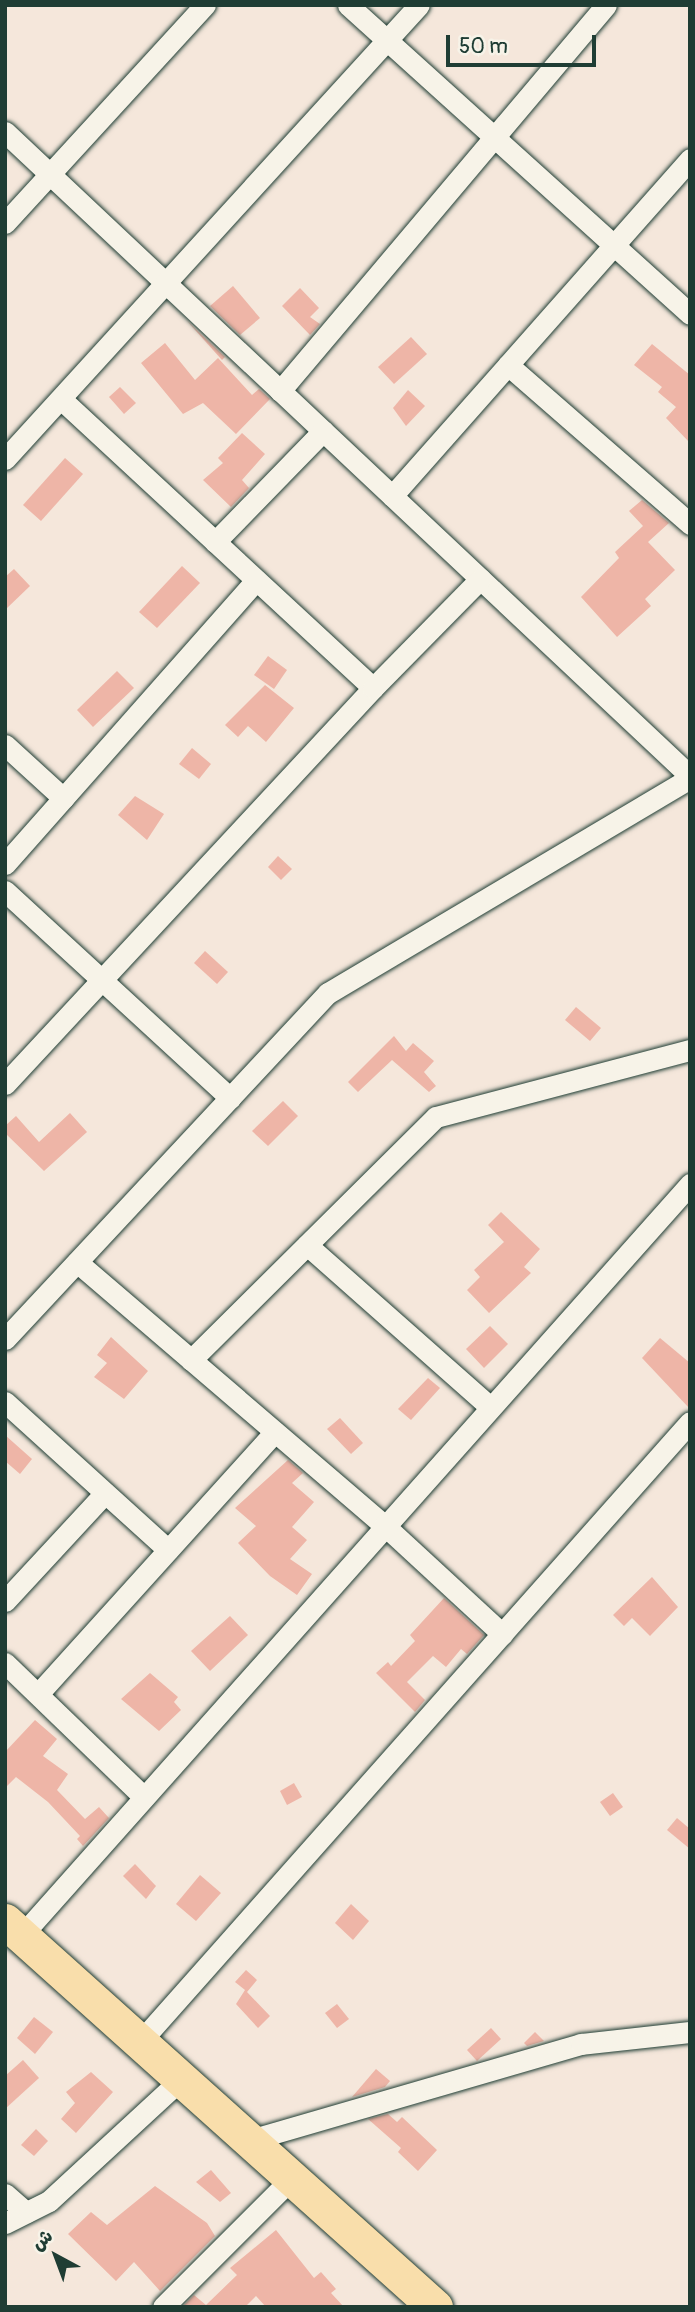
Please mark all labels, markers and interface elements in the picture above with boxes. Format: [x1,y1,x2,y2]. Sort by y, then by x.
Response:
scale bar [450,21,600,65]
text: 50 m [459,33,508,60]
north arrow [21,2221,91,2291]
text: ش [26,2224,58,2256]

